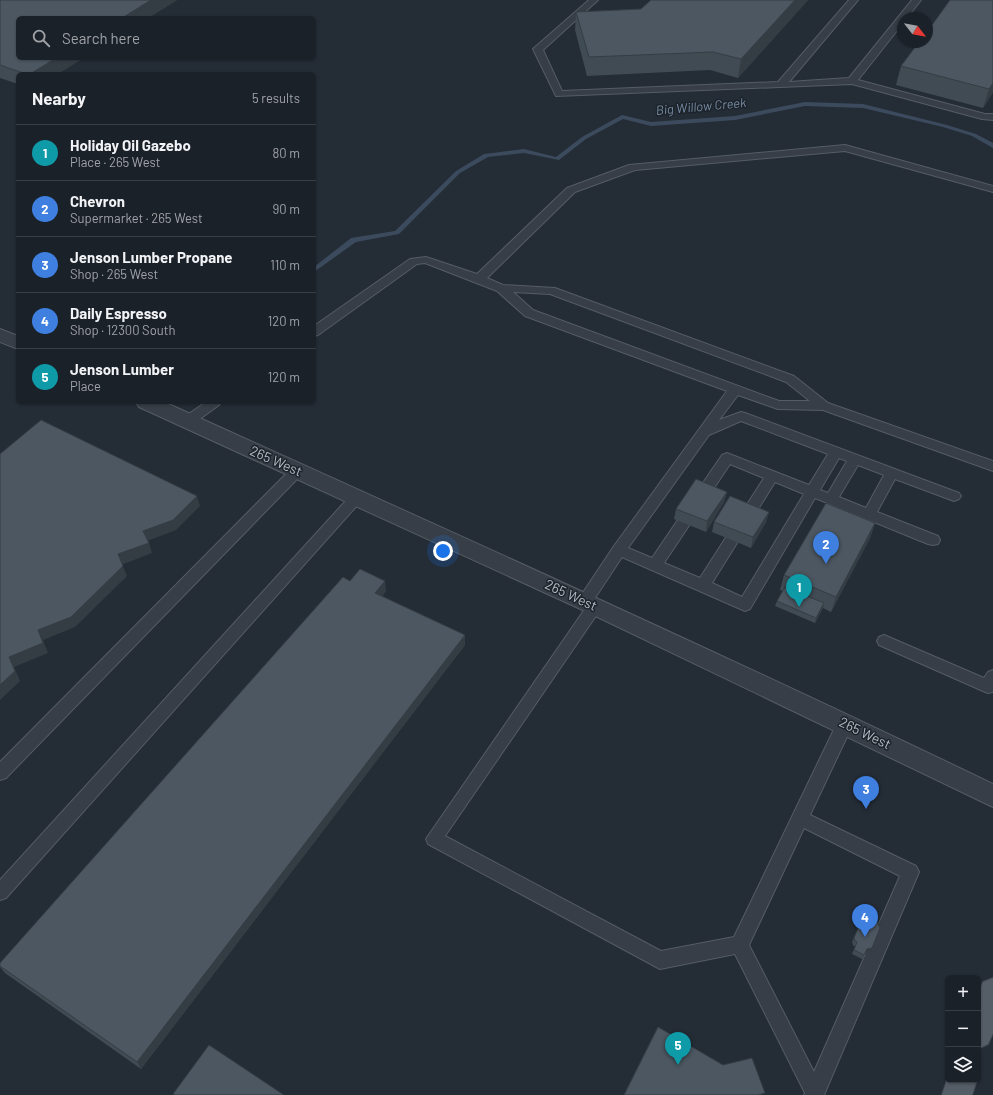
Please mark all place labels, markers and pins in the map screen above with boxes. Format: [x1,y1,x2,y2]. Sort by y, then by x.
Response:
pin: 2 [813,531,839,564]
pin: 1 [786,574,812,607]
pin: 3 [853,776,879,809]
pin: 4 [852,904,878,937]
pin: 5 [665,1032,691,1065]

